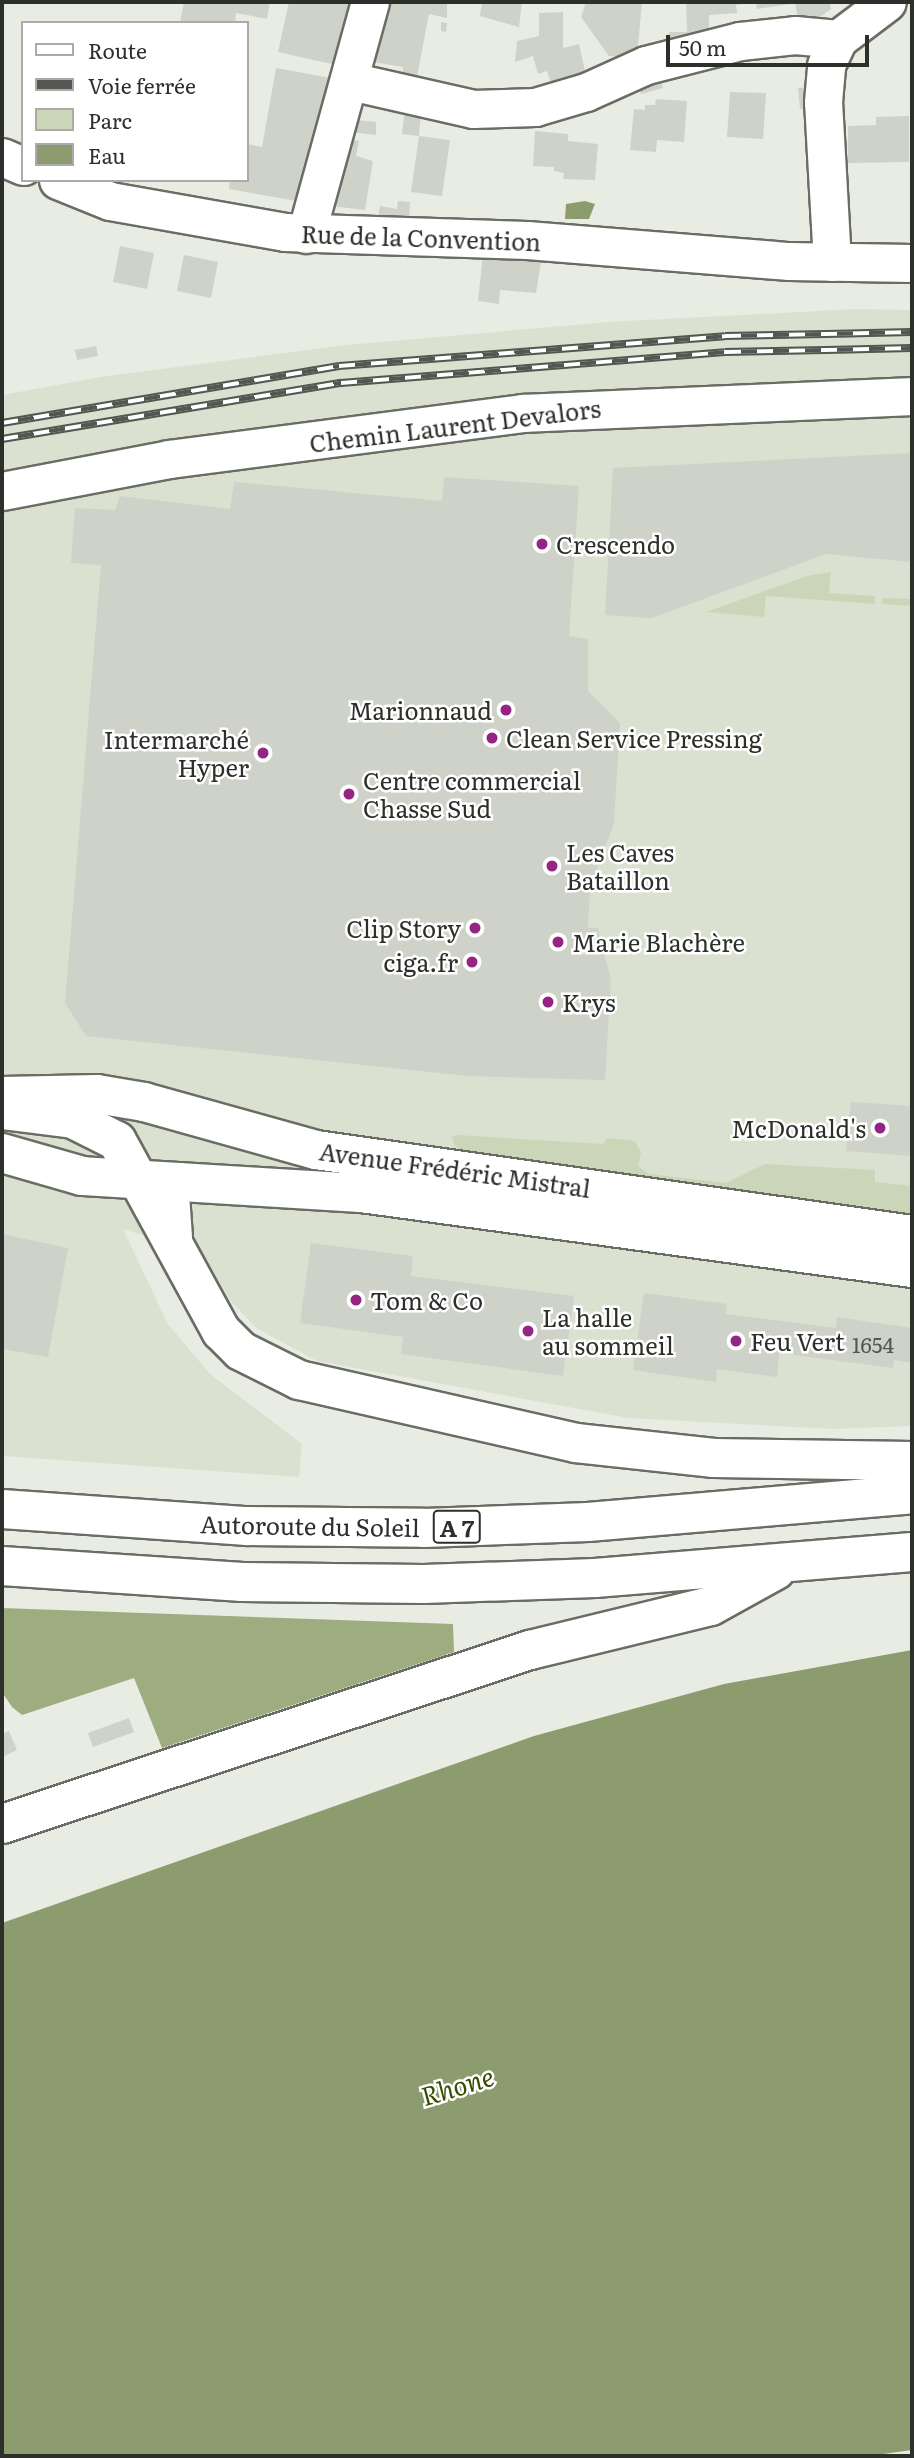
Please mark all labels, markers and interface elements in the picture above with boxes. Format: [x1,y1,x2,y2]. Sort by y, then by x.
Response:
legend [21,21,248,182]
scale bar [669,21,872,65]
text: 50 m [679,31,726,62]
text: Route [88,34,147,65]
text: Voie ferrée [88,69,196,100]
text: Parc [88,104,132,135]
text: Eau [88,139,126,170]
street label: Rue de la Convention [300,218,542,256]
street label: Chemin Laurent Devalors [308,393,602,457]
place label: Crescendo [556,530,675,558]
marker: Crescendo [534,536,550,552]
place label: Marionnaud [349,696,492,724]
marker: Marionnaud [498,702,514,718]
place label: Clean Service Pressing [506,724,762,752]
place label: Intermarché Hyper [104,725,249,781]
marker: Clean Service Pressing [484,730,500,746]
marker: Intermarché Hyper [255,745,271,761]
place label: Centre commercial Chasse Sud [363,766,581,822]
marker: Centre commercial Chasse Sud [341,786,357,802]
place label: Les Caves Bataillon [566,838,674,894]
marker: Les Caves Bataillon [544,858,560,874]
place label: Clip Story [346,914,461,942]
marker: Clip Story [467,920,483,936]
place label: Marie Blachère [572,928,745,956]
marker: Marie Blachère [550,934,566,950]
place label: ciga.fr [383,948,458,976]
marker: ciga.fr [464,954,480,970]
place label: Krys [562,988,616,1016]
marker: Krys [540,994,556,1010]
place label: McDonald's [731,1114,866,1142]
marker: McDonald's [872,1120,888,1136]
street label: Avenue Frédéric Mistral [318,1136,592,1202]
place label: Tom & Co [370,1286,483,1314]
marker: Tom & Co [348,1292,364,1308]
place label: La halle au sommeil [542,1303,674,1359]
marker: La halle au sommeil [520,1323,536,1339]
place label: Feu Vert [750,1327,845,1355]
house number: 1654 [852,1331,894,1357]
marker: Feu Vert [728,1333,744,1349]
road number: A 7 [433,1508,482,1546]
street label: Autoroute du Soleil [200,1509,420,1541]
water label: Rhone [417,2059,497,2111]

